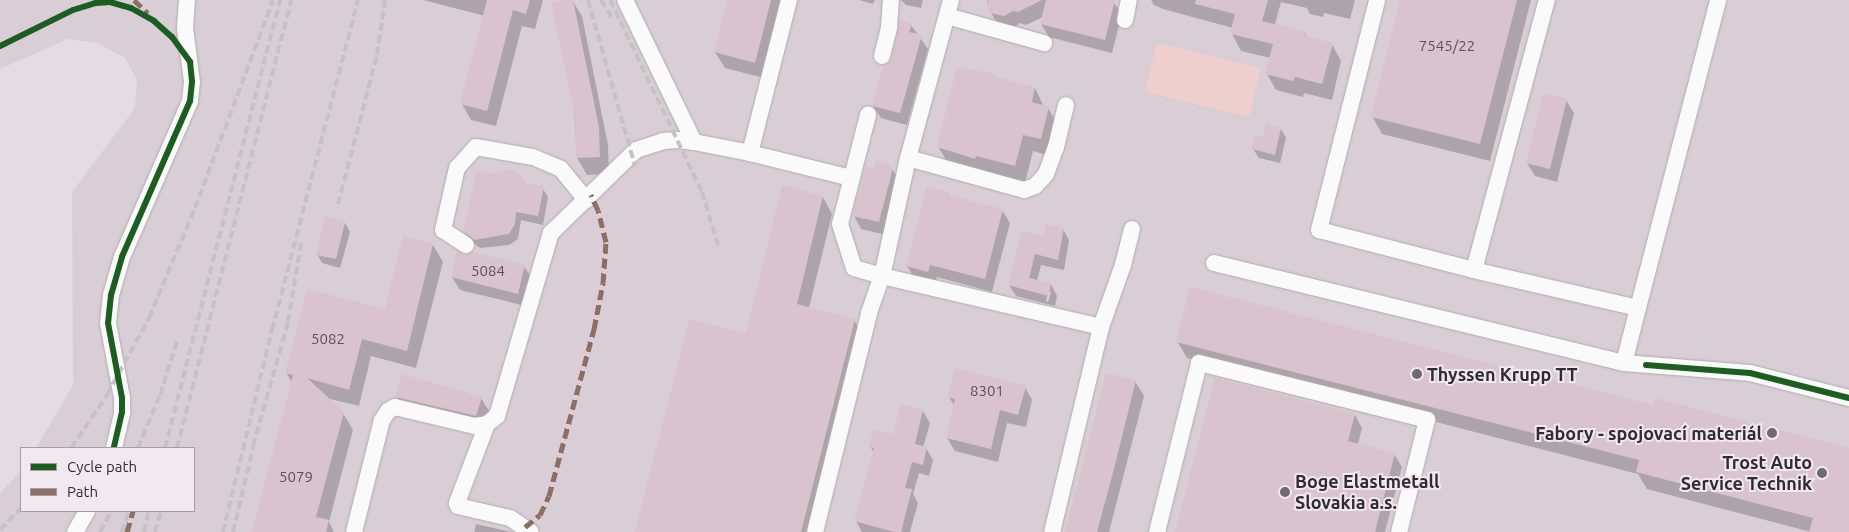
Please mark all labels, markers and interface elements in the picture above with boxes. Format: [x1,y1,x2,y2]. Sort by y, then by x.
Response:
house number: 7545/22 [1419,37,1475,55]
house number: 5084 [471,262,505,280]
house number: 5082 [311,330,345,348]
place label: Thyssen Krupp TT [1427,363,1578,385]
marker: Thyssen Krupp TT [1411,368,1423,380]
house number: 8301 [970,382,1004,400]
place label: Fabory - spojovací materiál [1535,422,1762,444]
marker: Fabory - spojovací materiál [1766,427,1778,439]
legend [20,447,195,512]
place label: Trost Auto Service Technik [1681,452,1812,494]
text: Cycle path [67,458,137,475]
marker: Trost Auto Service Technik [1816,467,1828,479]
house number: 5079 [279,468,313,486]
place label: Boge Elastmetall Slovakia a.s. [1295,471,1439,514]
text: Path [67,483,98,500]
marker: Boge Elastmetall Slovakia a.s. [1279,486,1291,498]

